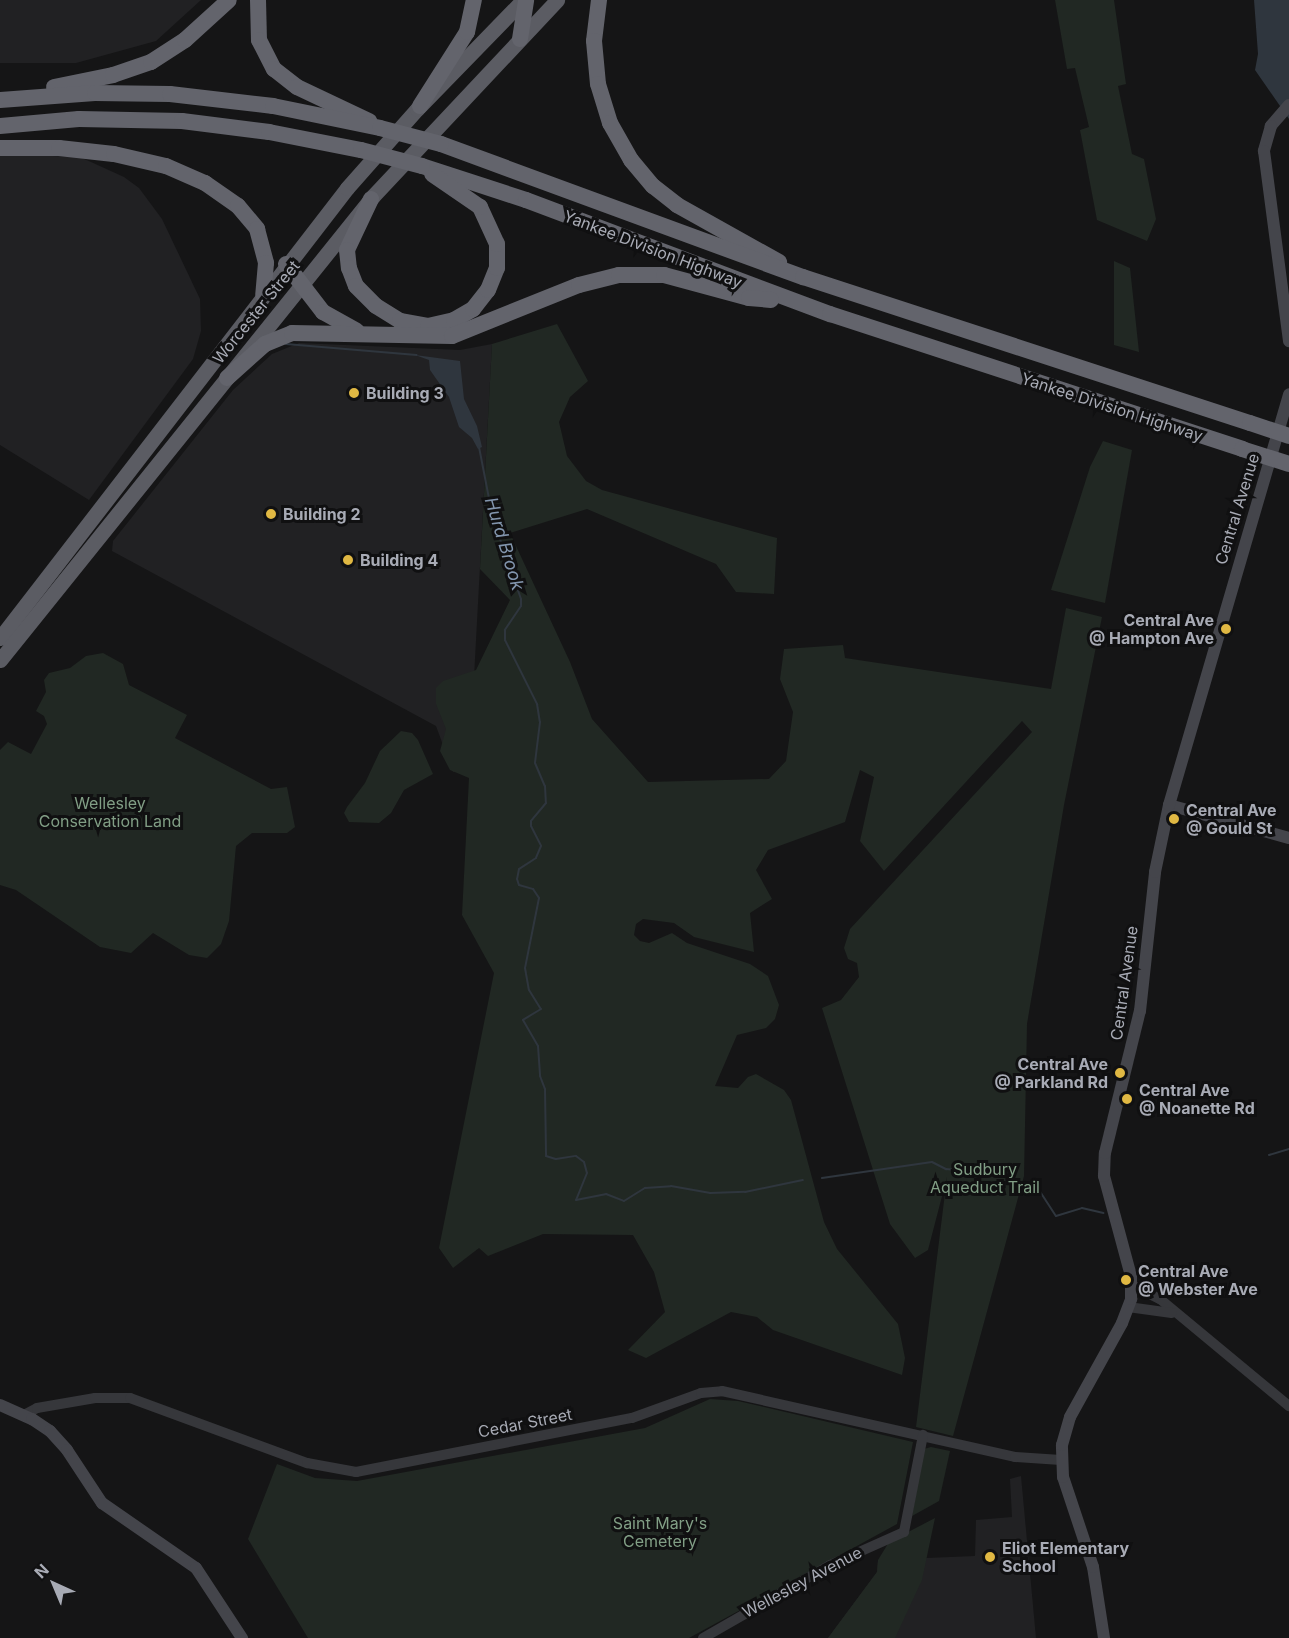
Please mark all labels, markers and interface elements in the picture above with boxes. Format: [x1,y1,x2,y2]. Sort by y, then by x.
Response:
street label: Yankee Division Highway [561,206,745,292]
street label: Worcester Street [208,256,304,368]
street label: Yankee Division Highway [1019,369,1205,445]
place label: Building 3 [366,383,444,403]
marker: Building 3 [347,386,361,400]
street label: Central Avenue [1211,451,1263,567]
water label: Hurd Brook [480,495,528,593]
place label: Building 2 [283,504,361,524]
marker: Building 2 [264,507,278,521]
place label: Building 4 [360,550,438,570]
marker: Building 4 [341,553,355,567]
place label: Central Ave @ Hampton Ave [1089,610,1214,648]
marker: Central Ave @ Hampton Ave [1219,622,1233,636]
park label: Wellesley Conservation Land [39,793,181,831]
place label: Central Ave @ Gould St [1186,800,1277,838]
marker: Central Ave @ Gould St [1167,812,1181,826]
street label: Central Avenue [1106,925,1142,1041]
place label: Central Ave @ Parkland Rd [995,1054,1108,1092]
marker: Central Ave @ Parkland Rd [1113,1066,1127,1080]
place label: Central Ave @ Noanette Rd [1139,1080,1255,1118]
marker: Central Ave @ Noanette Rd [1120,1092,1134,1106]
park label: Sudbury Aqueduct Trail [930,1159,1040,1197]
place label: Central Ave @ Webster Ave [1138,1261,1258,1299]
marker: Central Ave @ Webster Ave [1119,1273,1133,1287]
street label: Cedar Street [476,1404,574,1442]
park label: Saint Mary's Cemetery [613,1513,707,1551]
place label: Eliot Elementary School [1002,1538,1129,1576]
street label: Wellesley Avenue [739,1542,865,1622]
marker: Eliot Elementary School [983,1550,997,1564]
north arrow [24,1554,84,1614]
text: N [30,1560,53,1582]

